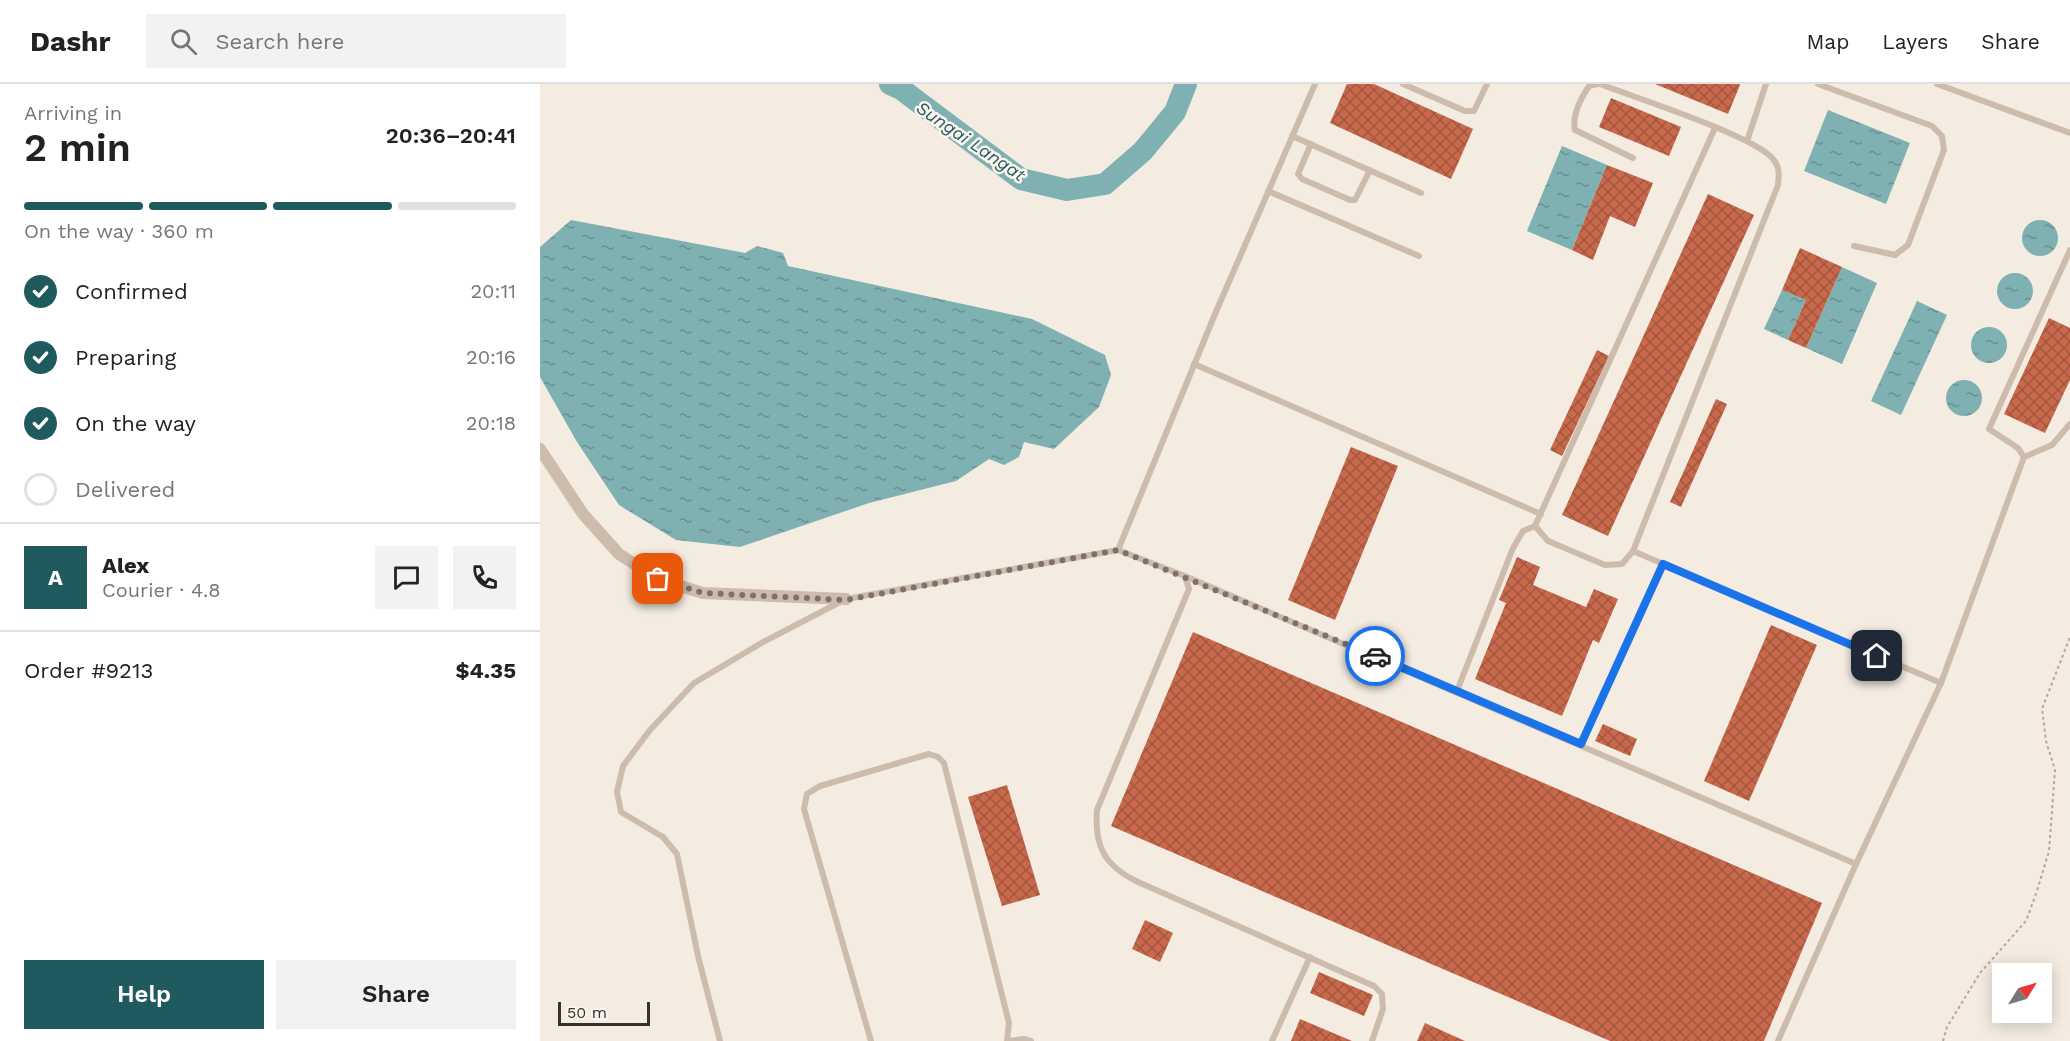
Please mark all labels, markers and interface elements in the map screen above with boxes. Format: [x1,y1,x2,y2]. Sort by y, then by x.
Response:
search box [146,14,566,68]
text: Dashr [30,25,110,58]
icon: search [167,25,200,58]
text: Search here [215,29,344,54]
text: Map [1806,29,1849,54]
text: Layers [1882,29,1948,54]
text: Share [1981,29,2040,54]
water label: Sungai Langat [912,97,1030,186]
text: Arriving in [24,101,122,125]
text: 20:36–20:41 [386,123,516,148]
text: 2 min [24,125,131,170]
text: On the way · 360 m [24,219,214,243]
icon: check [24,275,57,308]
text: Confirmed [75,279,188,304]
text: 20:11 [470,279,516,303]
icon: check [24,341,57,374]
text: Preparing [75,345,176,370]
text: 20:16 [466,345,516,369]
icon: check [24,407,57,440]
text: On the way [75,411,196,436]
text: 20:18 [466,411,516,435]
text: Delivered [75,477,175,502]
button: chat [375,546,438,609]
button: phone [453,546,516,609]
text: Alex [102,553,149,578]
pin [632,553,683,604]
icon: bag [641,562,674,595]
text: A [48,565,63,590]
text: Courier · 4.8 [102,578,221,602]
courier [1345,626,1405,686]
pin [1851,630,1902,681]
icon: home [1860,639,1893,672]
icon: car [1359,640,1392,673]
text: Order #9213 [24,658,153,683]
text: $4.35 [456,658,516,683]
button: Help [24,960,264,1029]
button: Share [276,960,516,1029]
north arrow [1992,963,2052,1023]
map controls [1992,963,2052,1023]
scale bar [558,999,650,1026]
text: 50 m [567,1003,607,1022]

